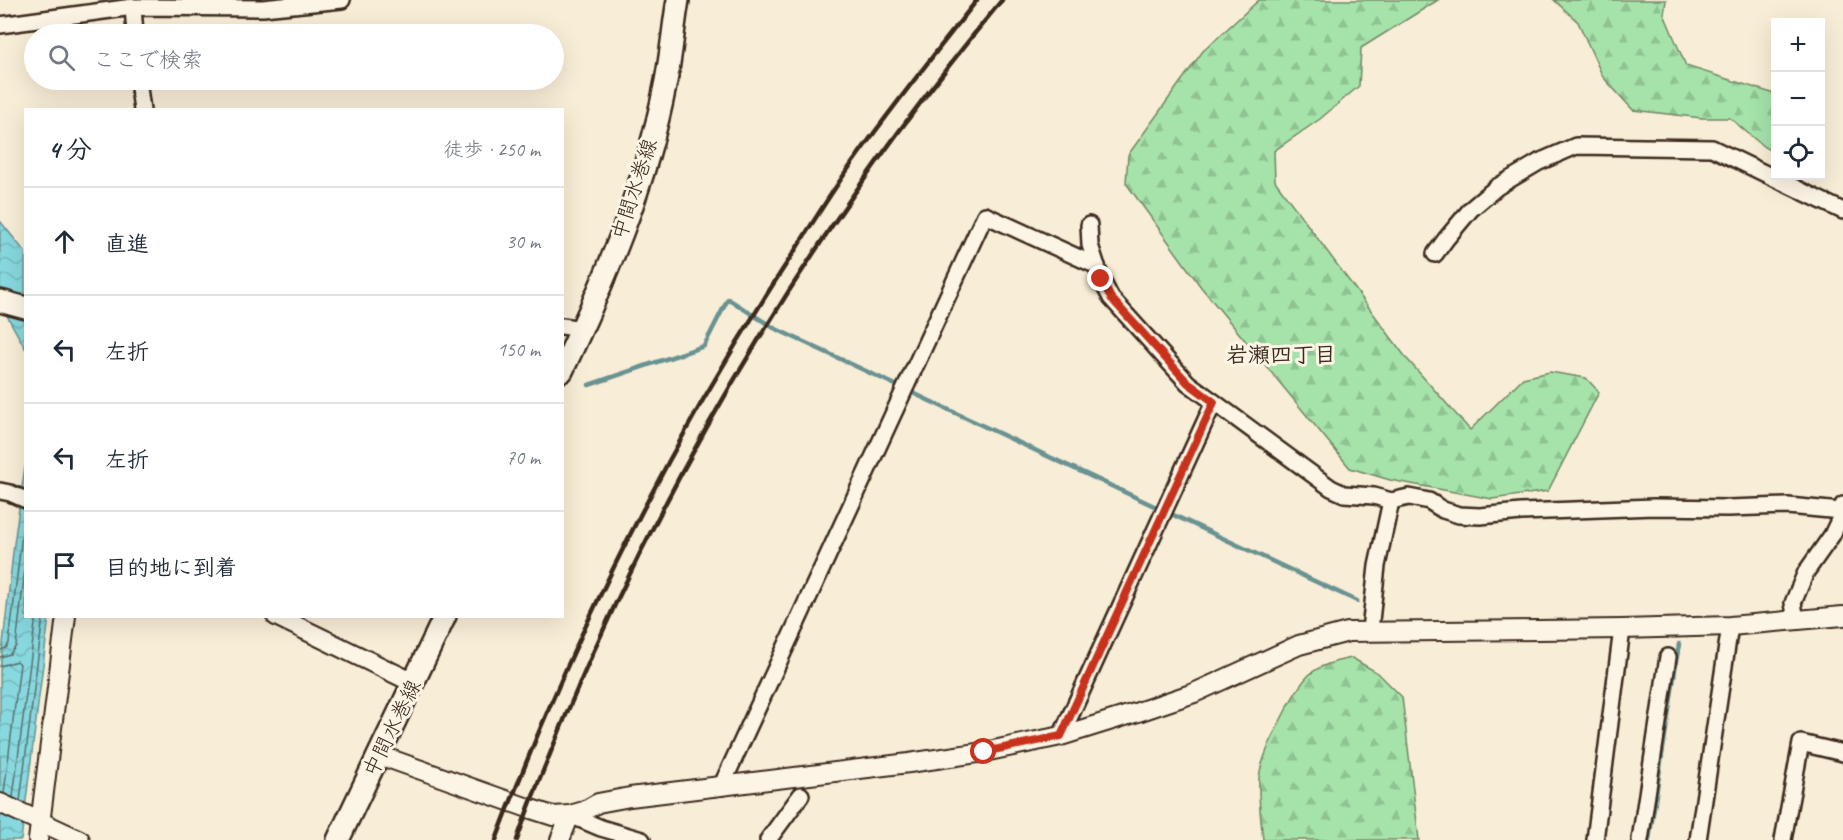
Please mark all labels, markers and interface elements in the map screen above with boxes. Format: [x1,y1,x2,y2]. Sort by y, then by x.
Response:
map controls [1771,18,1825,180]
button: + [1771,18,1825,72]
search box [24,24,564,90]
icon: search [45,41,78,74]
text: ここで検索 [93,46,203,74]
button: − [1771,72,1825,126]
button: locate [1771,126,1825,180]
text: 4 分 [48,133,92,166]
street label: 中間水巻線 [605,135,663,243]
text: 徒歩 · 250 m [444,137,540,162]
icon: ahead [48,225,81,258]
text: 30 m [506,229,540,254]
text: 直進 [105,230,149,258]
route end [1087,265,1113,291]
icon: left [48,333,81,366]
text: 150 m [497,337,540,362]
text: 左折 [105,338,149,366]
district label: 岩瀬四丁目 [1226,341,1336,369]
icon: left [48,441,81,474]
text: 70 m [506,445,540,470]
text: 左折 [105,446,149,474]
icon: arrive [48,549,81,582]
text: 目的地に到着 [105,554,237,582]
street label: 中間水巻線 [357,675,427,781]
route start [970,738,996,764]

